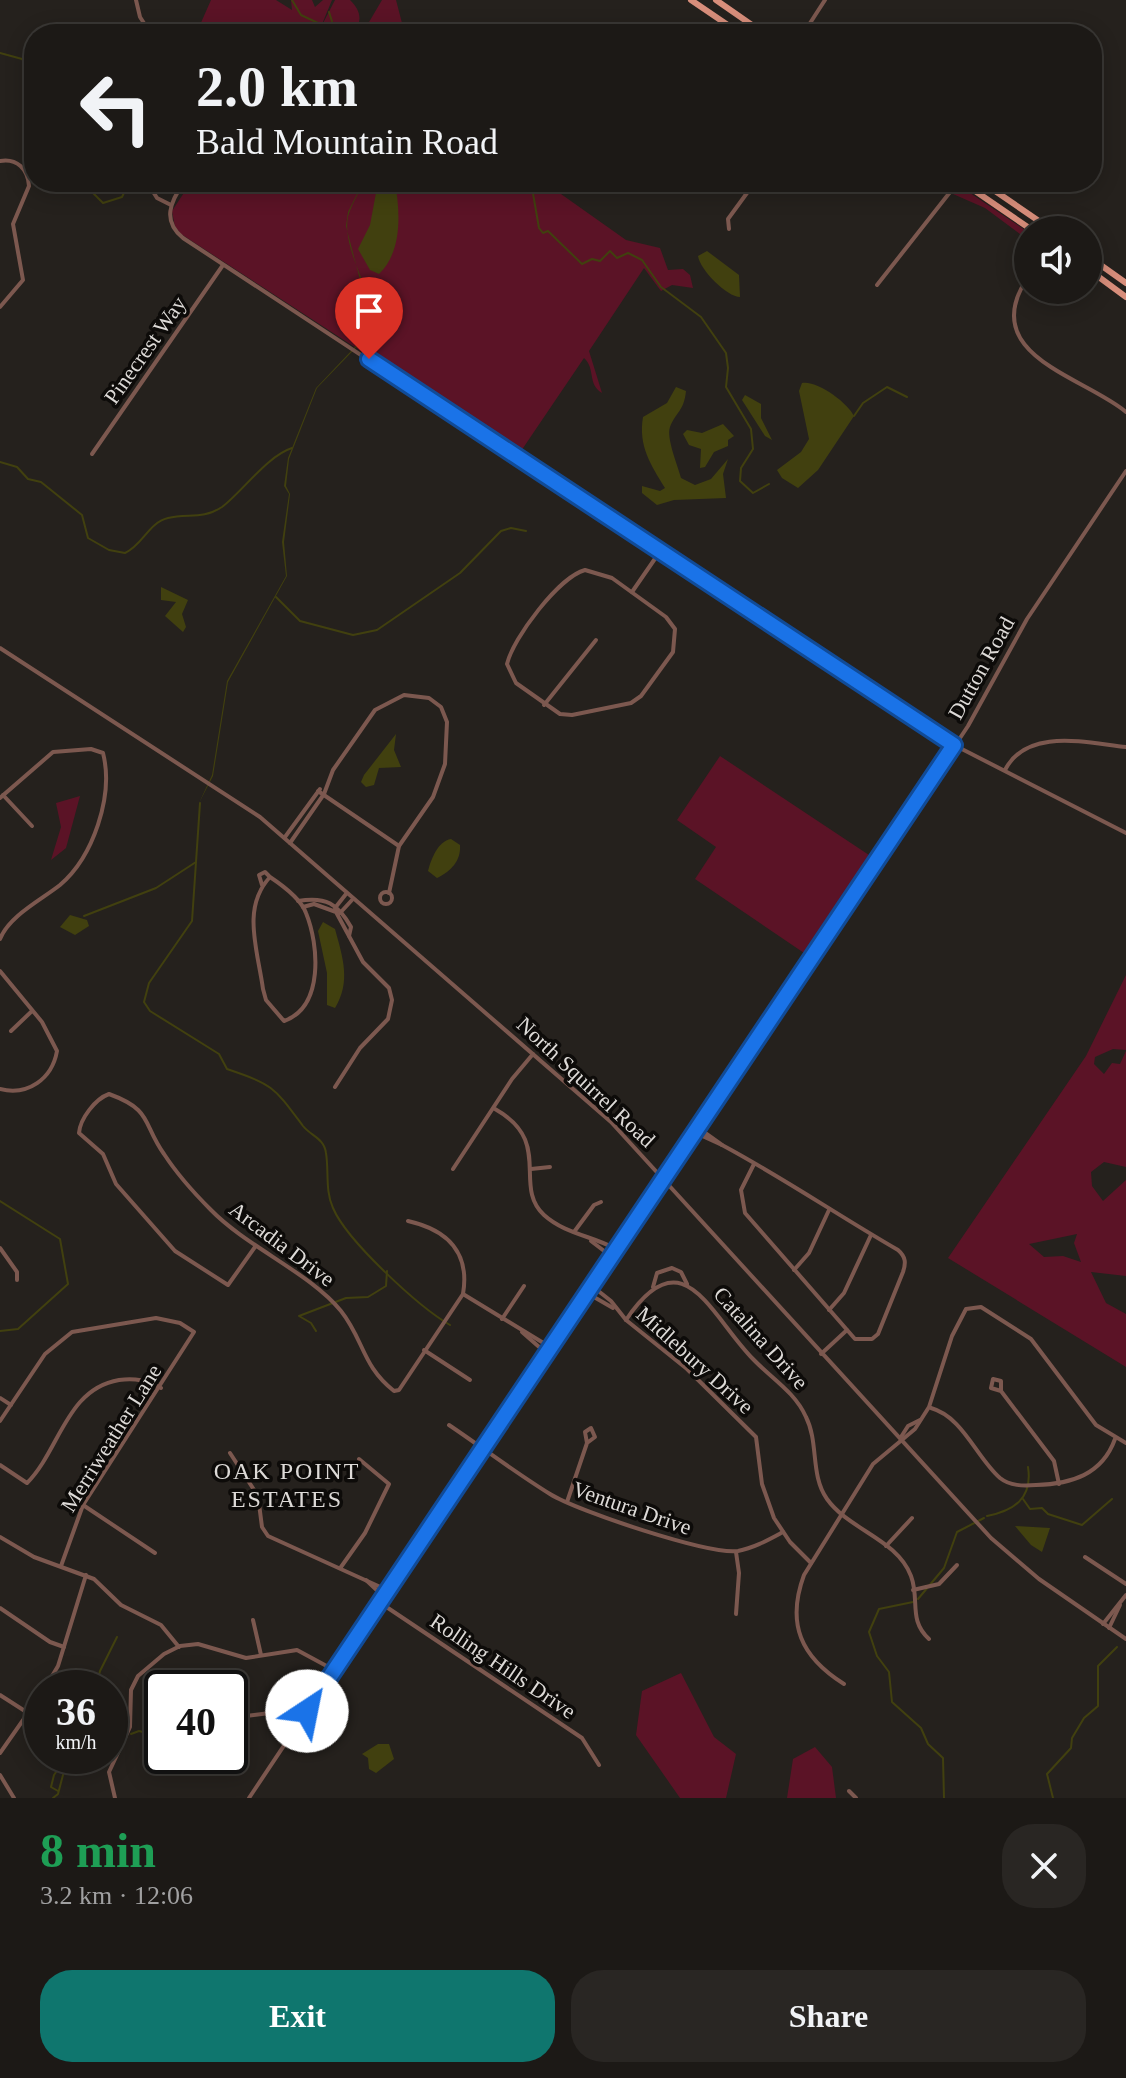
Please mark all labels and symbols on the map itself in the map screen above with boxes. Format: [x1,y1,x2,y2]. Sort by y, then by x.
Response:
pin [335,277,403,359]
street label: Pinecrest Way [99,291,191,409]
street label: Dutton Road [943,612,1019,724]
street label: North Squirrel Road [512,1012,660,1152]
street label: Arcadia Drive [224,1196,340,1292]
street label: Catalina Drive [709,1282,813,1394]
street label: Midlebury Drive [631,1301,759,1419]
street label: Merriweather Lane [56,1360,166,1516]
district label: OAK POINT ESTATES [214,1458,360,1512]
street label: Ventura Drive [569,1476,695,1540]
street label: Rolling Hills Drive [426,1608,580,1724]
position arrow [265,1669,349,1753]
speed limit sign: 40 [144,1670,248,1774]

